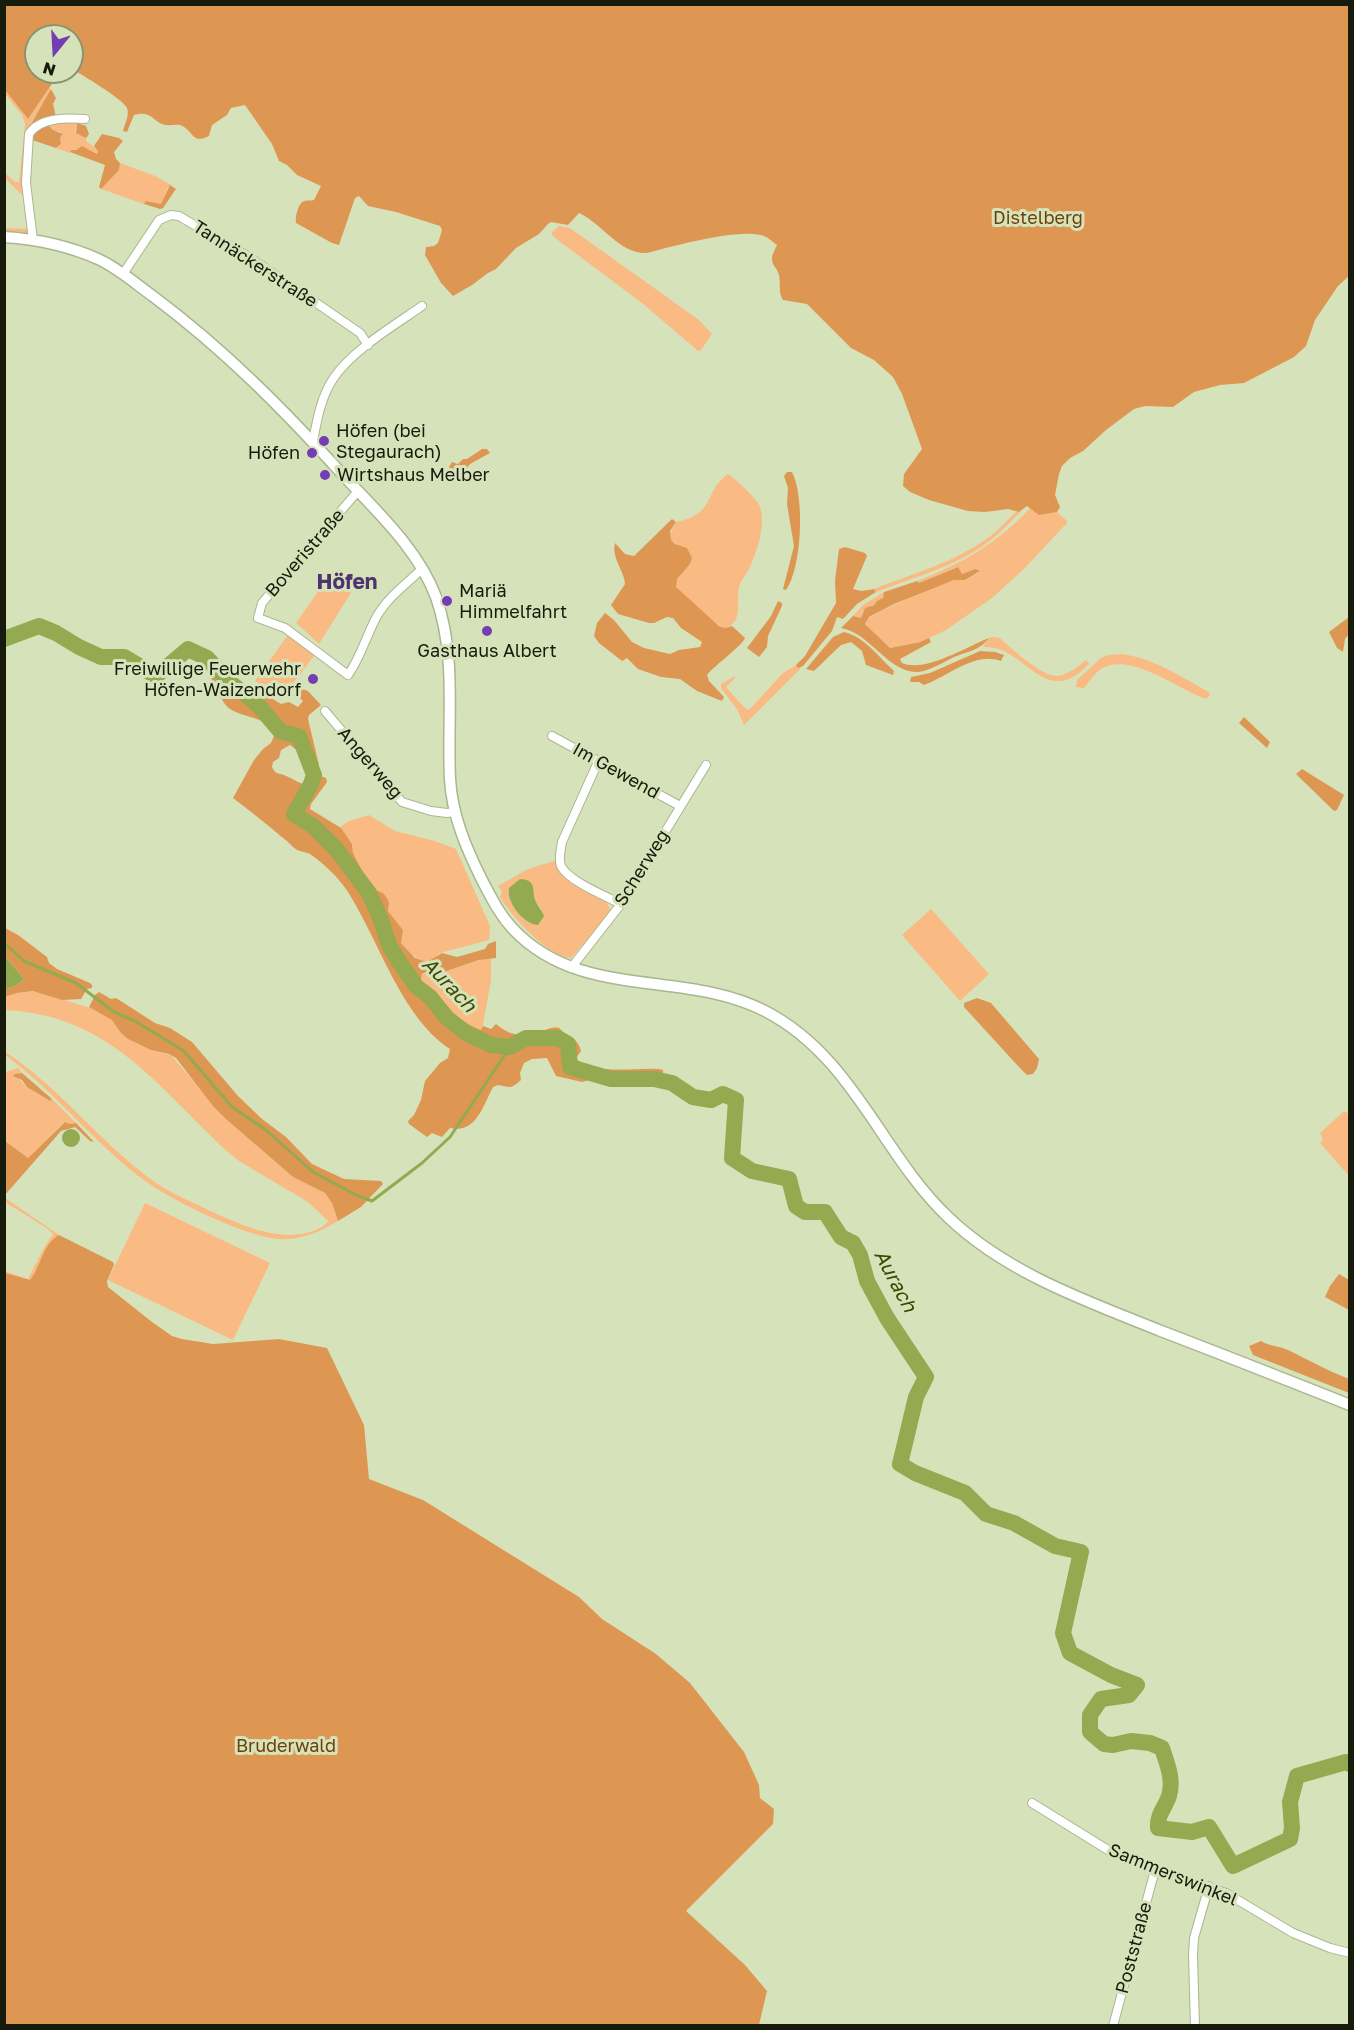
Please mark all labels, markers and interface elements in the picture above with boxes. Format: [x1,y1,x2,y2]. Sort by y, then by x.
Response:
north arrow [24,24,84,84]
text: N [40,58,58,81]
park label: Distelberg [993,207,1083,229]
street label: Tannäckerstraße [189,216,321,312]
place label: Höfen (bei Stegaurach) [336,420,442,462]
marker: Höfen (bei Stegaurach) [317,434,331,448]
place label: Höfen [248,442,300,464]
marker: Höfen [305,446,319,460]
place label: Wirtshaus Melber [337,464,490,486]
marker: Wirtshaus Melber [318,468,332,482]
street label: Boveristraße [261,505,349,601]
district label: Höfen [316,569,378,595]
place label: Mariä Himmelfahrt [459,580,567,622]
marker: Mariä Himmelfahrt [440,594,454,608]
marker: Gasthaus Albert [480,624,494,638]
place label: Gasthaus Albert [417,640,557,662]
place label: Freiwillige Feuerwehr Höfen-Waizendorf [114,658,301,700]
marker: Freiwillige Feuerwehr Höfen-Waizendorf [306,672,320,686]
street label: Angerweg [333,723,407,803]
street label: Im Gewend [569,738,663,804]
street label: Scherweg [610,826,674,910]
water label: Aurach [417,952,481,1018]
water label: Aurach [869,1246,921,1316]
park label: Bruderwald [236,1735,336,1757]
street label: Sammerswinkel [1105,1839,1241,1911]
street label: Poststraße [1111,1900,1157,1996]

